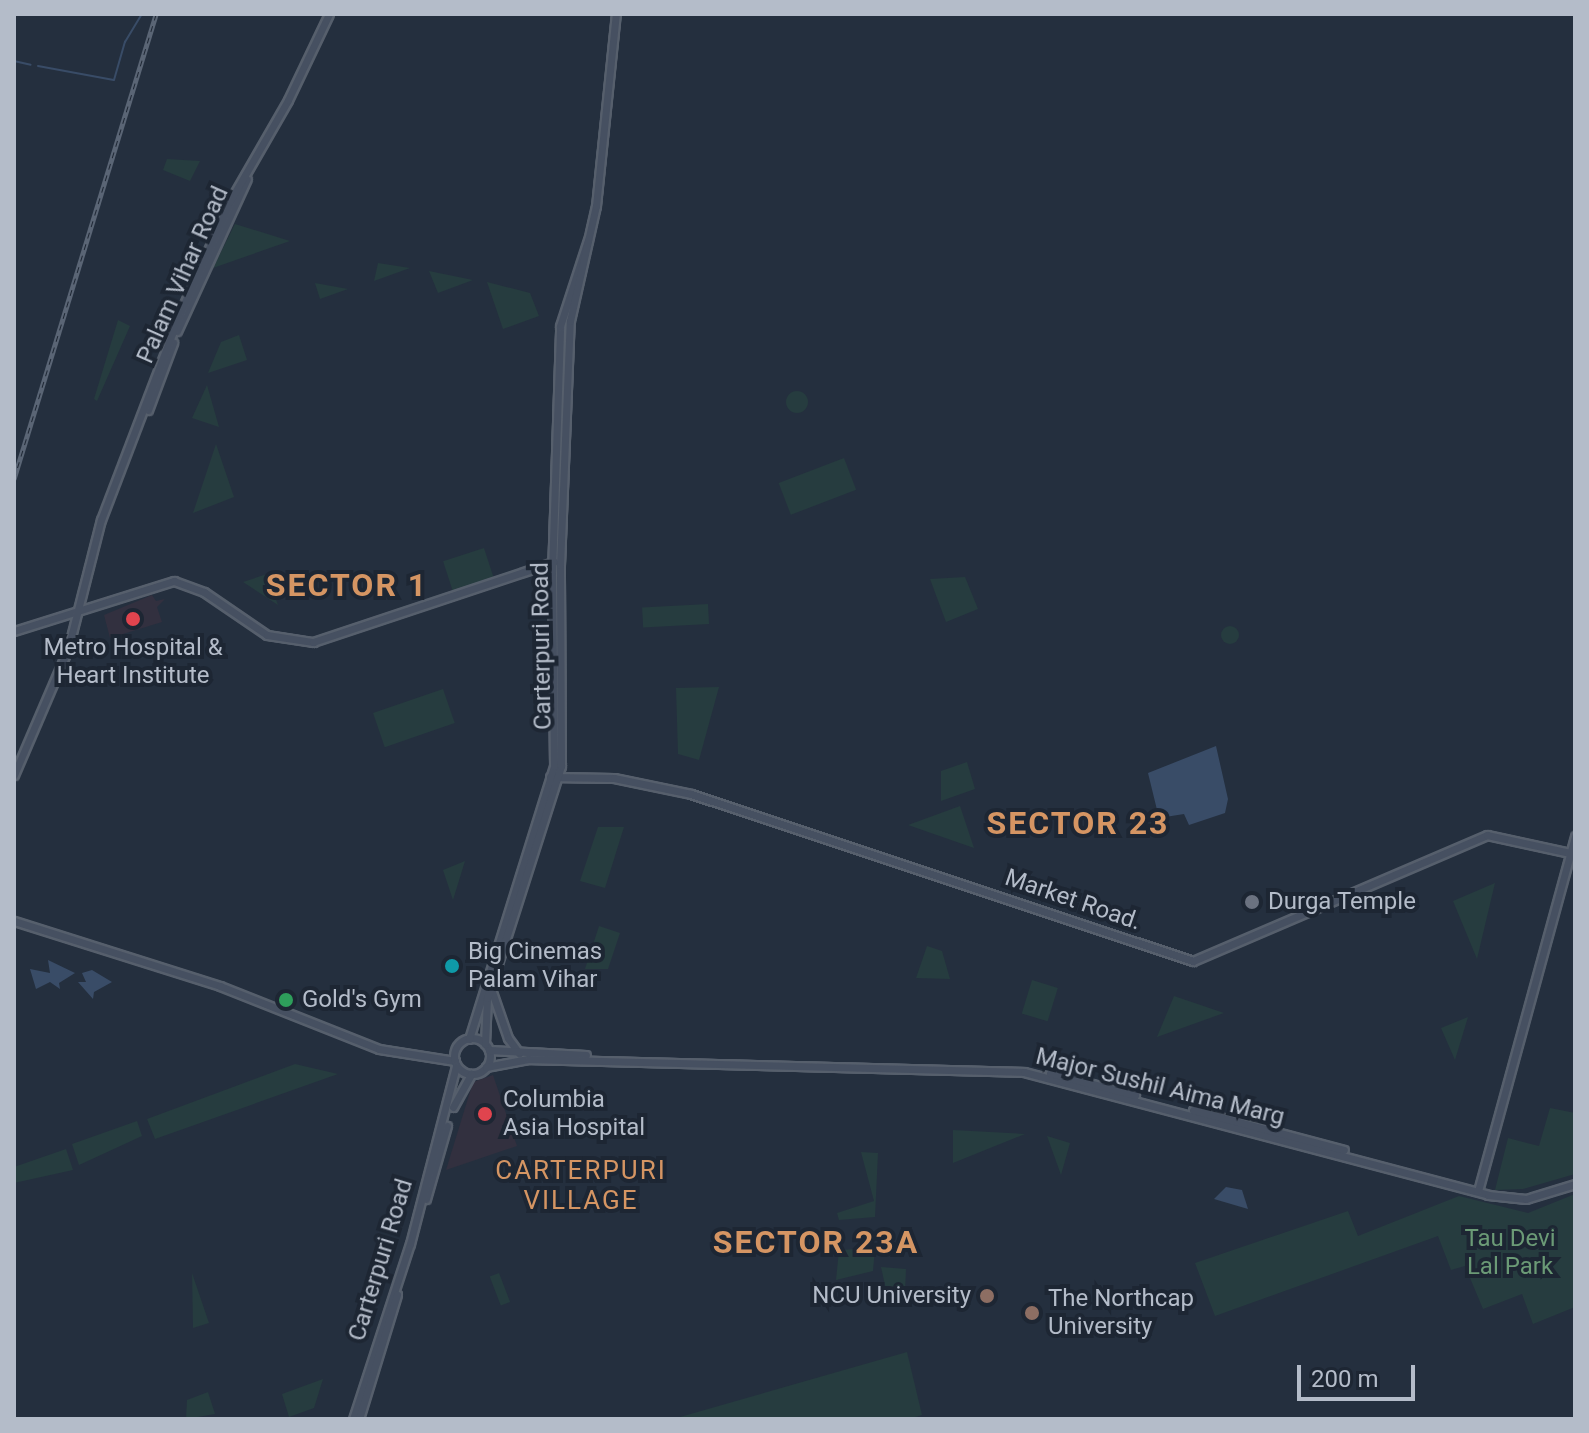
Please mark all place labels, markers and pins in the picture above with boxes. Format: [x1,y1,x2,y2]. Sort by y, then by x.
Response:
marker: Metro Hospital & Heart Institute [122,608,144,630]
place label: Metro Hospital & Heart Institute [43,634,223,690]
place label: Durga Temple [1268,888,1416,916]
marker: Durga Temple [1243,893,1261,911]
place label: Big Cinemas Palam Vihar [468,938,602,994]
marker: Big Cinemas Palam Vihar [443,957,461,975]
place label: Gold's Gym [302,986,422,1014]
marker: Gold's Gym [277,991,295,1009]
place label: Columbia Asia Hospital [503,1086,645,1142]
marker: Columbia Asia Hospital [474,1103,496,1125]
place label: NCU University [812,1282,971,1310]
place label: The Northcap University [1048,1285,1194,1341]
marker: NCU University [978,1287,996,1305]
marker: The Northcap University [1023,1304,1041,1322]

